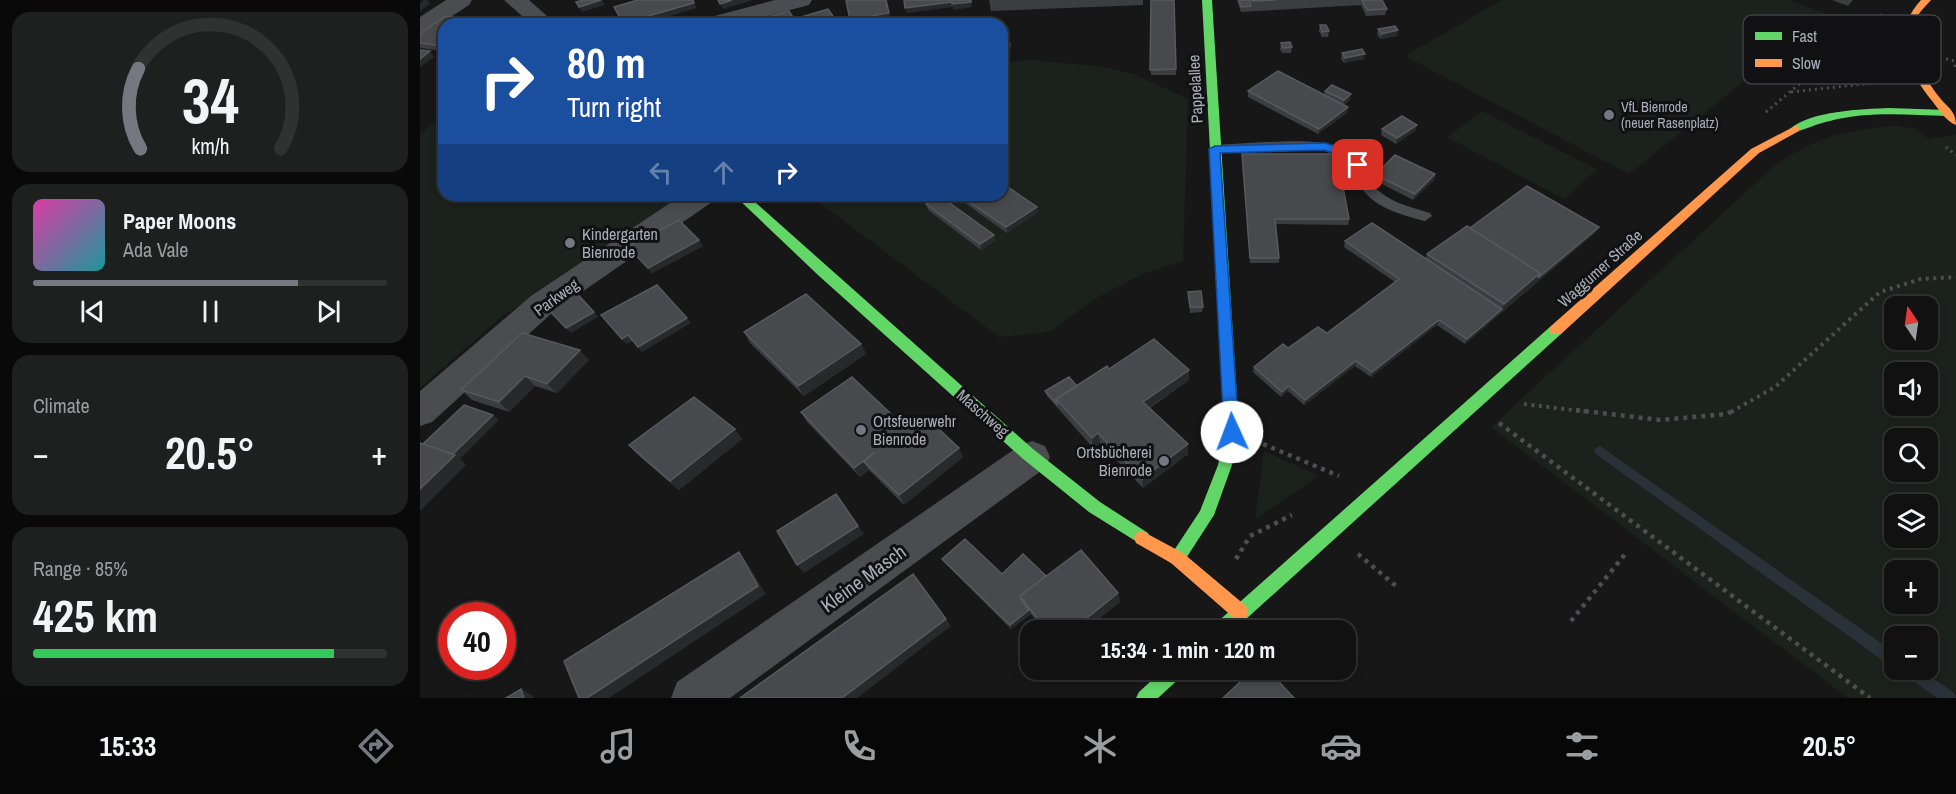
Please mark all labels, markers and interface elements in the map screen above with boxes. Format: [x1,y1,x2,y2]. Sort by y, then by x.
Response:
legend [1743,15,1941,84]
text: Fast [1792,25,1817,47]
text: 80 m [567,35,646,91]
icon: right [468,42,546,120]
text: Slow [1792,52,1821,74]
street label: Pappelallee [1182,54,1208,124]
text: 34 [182,58,238,142]
text: Turn right [567,89,661,125]
place label: VfL Bienrode (neuer Rasenplatz) [1621,98,1719,132]
marker: VfL Bienrode (neuer Rasenplatz) [1602,108,1616,122]
text: km/h [191,132,229,161]
pin [1332,139,1383,190]
icon: arrive [1341,148,1374,181]
icon: left [644,156,677,189]
icon: ahead [707,156,740,189]
icon: right [770,156,803,189]
text: Paper Moons [123,206,236,236]
place label: Kindergarten Bienrode [582,223,658,263]
street label: Waggumer Straße [1553,224,1647,312]
text: Ada Vale [123,236,188,263]
marker: Kindergarten Bienrode [563,236,577,250]
street label: Parkweg [529,273,584,321]
icon: previous [76,295,109,328]
icon: pause [194,295,227,328]
icon: next [312,295,345,328]
north arrow [1884,296,1938,350]
map controls [1884,296,1938,680]
button: sound [1884,362,1938,416]
street label: Maschweg [952,384,1014,442]
text: Climate [33,392,90,419]
position arrow [1200,400,1264,464]
place label: Ortsfeuerwehr Bienrode [873,410,957,450]
text: 20.5° [165,422,255,483]
marker: Ortsfeuerwehr Bienrode [854,423,868,437]
button: search [1884,428,1938,482]
text: − [33,431,49,475]
text: + [371,431,387,475]
place label: Ortsbücherei Bienrode [1076,441,1152,481]
marker: Ortsbücherei Bienrode [1157,454,1171,468]
button: layers [1884,494,1938,548]
street label: Kleine Masch [815,538,911,618]
text: Range · 85% [33,555,128,582]
button: + [1884,560,1938,614]
text: 425 km [33,585,158,646]
speed limit sign: 40 [438,602,516,680]
button: − [1884,626,1938,680]
text: 15:34 · 1 min · 120 m [1101,635,1275,665]
icon: directions [355,725,397,767]
icon: music [597,725,639,767]
icon: phone [838,725,880,767]
icon: climate [1079,725,1121,767]
icon: car [1320,725,1362,767]
icon: filters [1561,725,1603,767]
text: 15:33 [100,728,156,764]
text: 20.5° [1802,728,1856,764]

